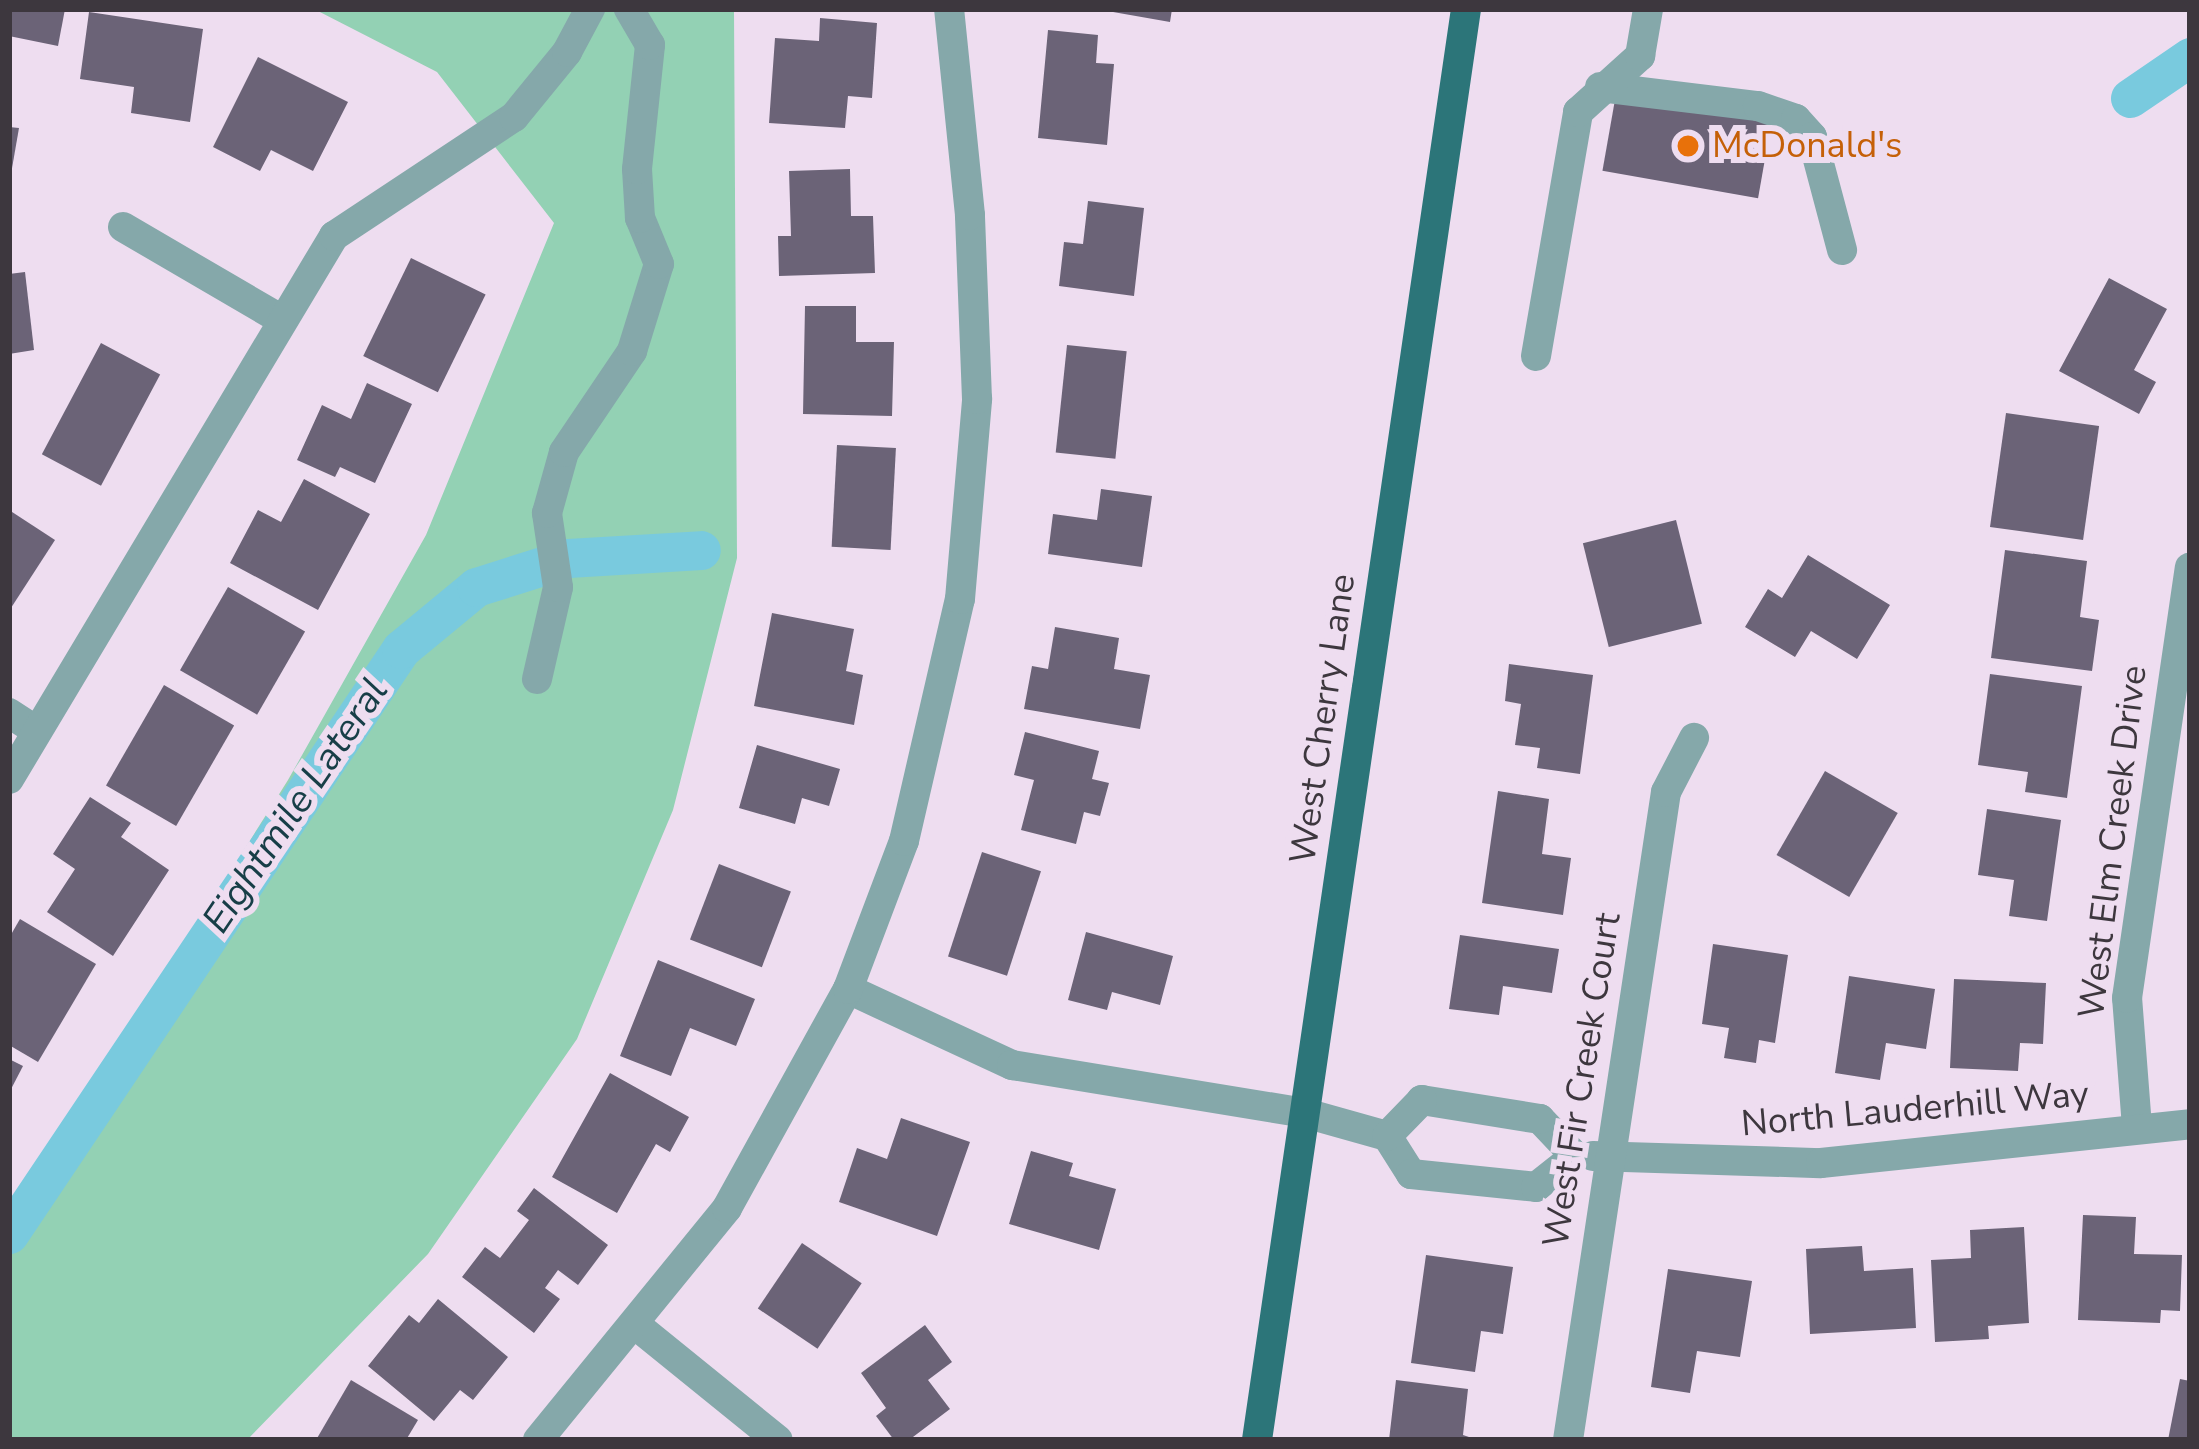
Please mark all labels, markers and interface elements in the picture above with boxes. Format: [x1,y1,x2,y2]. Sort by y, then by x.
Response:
place label: McDonald's [1712,124,1902,168]
marker: McDonald's [1675,133,1701,159]
street label: West Cherry Lane [1281,571,1365,867]
street label: West Elm Creek Drive [2070,663,2156,1021]
water label: Eightmile Lateral [194,670,398,942]
street label: West Fir Creek Court [1534,910,1630,1250]
street label: North Lauderhill Way [1739,1072,2091,1146]

